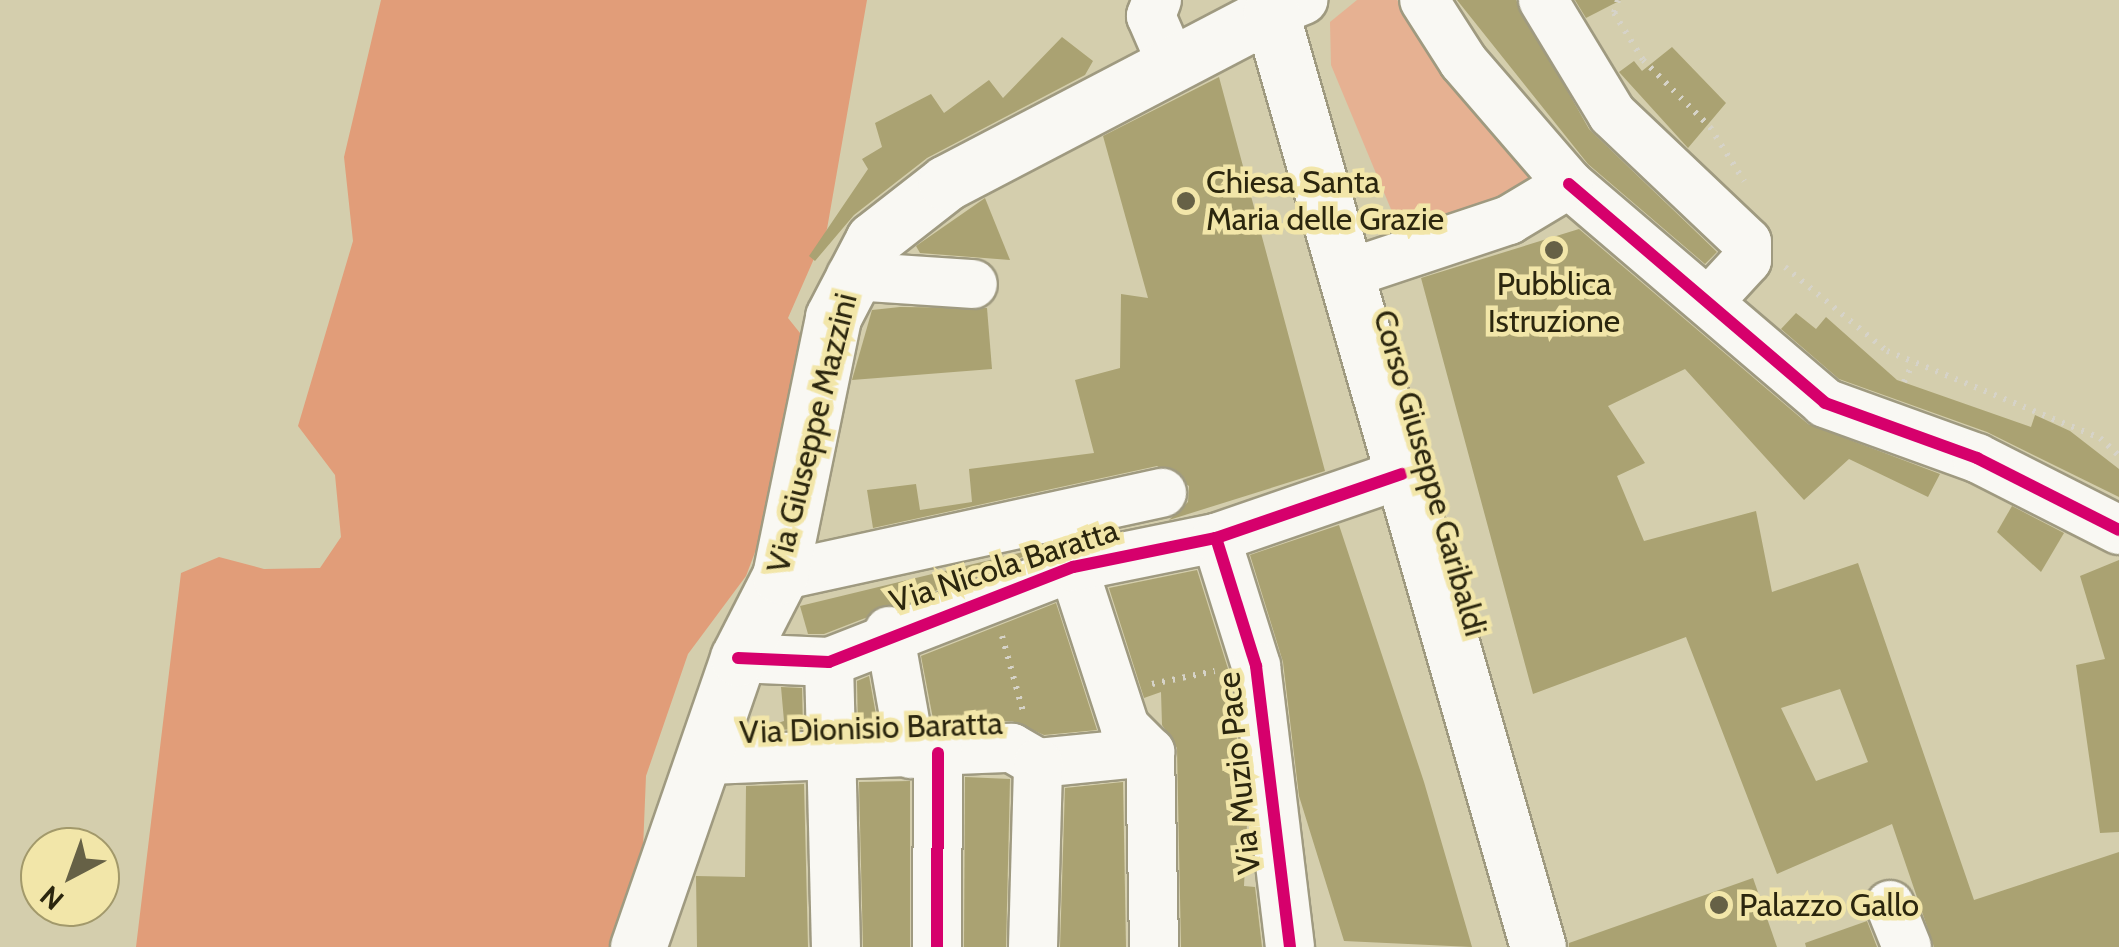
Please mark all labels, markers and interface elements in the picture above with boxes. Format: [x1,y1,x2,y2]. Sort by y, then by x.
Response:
place label: Chiesa Santa Maria delle Grazie [1206,164,1444,239]
marker: Chiesa Santa Maria delle Grazie [1175,190,1197,212]
marker: Pubblica Istruzione [1543,239,1565,261]
place label: Pubblica Istruzione [1488,266,1620,341]
street label: Via Giuseppe Mazzini [759,289,865,577]
street label: Corso Giuseppe Garibaldi [1365,305,1495,641]
street label: Via Nicola Baratta [885,511,1123,621]
street label: Via Muzio Pace [1209,670,1269,876]
street label: Via Dionisio Baratta [739,704,1003,752]
north arrow [20,827,120,927]
text: N [33,879,70,917]
place label: Palazzo Gallo [1739,886,1919,924]
marker: Palazzo Gallo [1708,894,1730,916]

